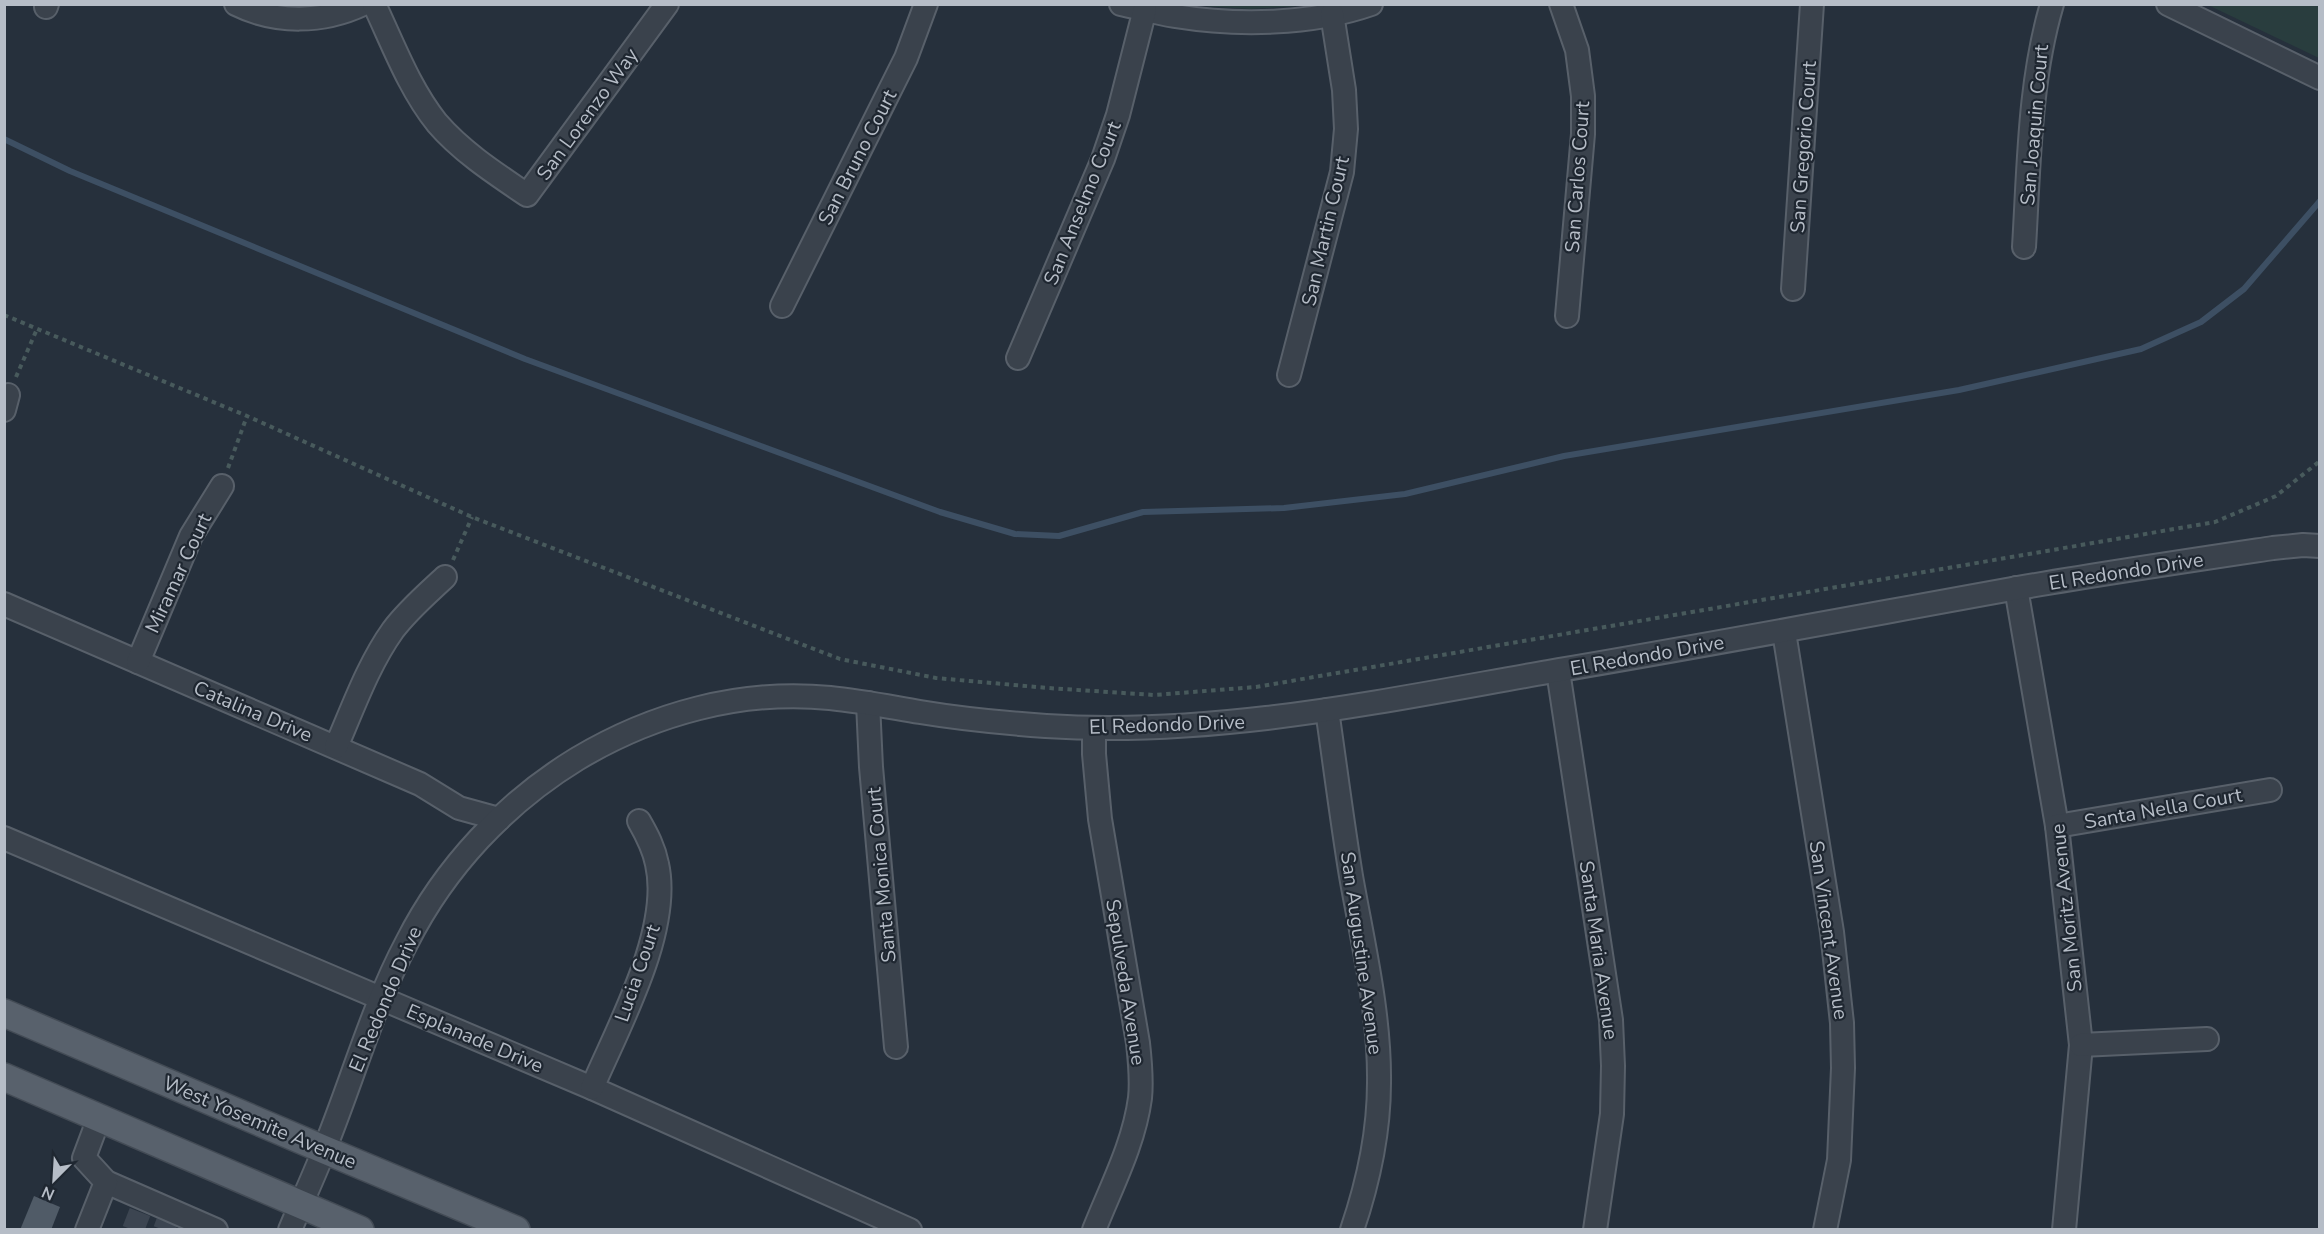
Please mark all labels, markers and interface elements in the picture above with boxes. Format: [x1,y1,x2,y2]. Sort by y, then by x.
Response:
street label: San Lorenzo Way [530,42,645,186]
street label: San Joaquin Court [2014,42,2055,207]
street label: San Gregorio Court [1784,59,1823,234]
street label: San Bruno Court [812,84,904,230]
street label: San Carlos Court [1559,99,1596,254]
street label: San Anselmo Court [1037,116,1128,289]
street label: San Martin Court [1295,153,1356,309]
street label: Miramar Court [139,508,218,637]
street label: El Redondo Drive [2047,546,2205,597]
street label: El Redondo Drive [1568,629,1726,682]
street label: Catalina Drive [189,674,316,749]
street label: El Redondo Drive [1089,708,1245,741]
street label: Santa Nella Court [2082,781,2245,836]
street label: Santa Monica Court [860,785,903,964]
street label: San Moritz Avenue [2044,823,2089,993]
street label: San Vincent Avenue [1803,839,1854,1021]
street label: San Augustine Avenue [1334,850,1389,1056]
street label: Santa Maria Avenue [1573,859,1624,1041]
street label: Sepulveda Avenue [1099,897,1152,1067]
street label: Lucia Court [608,920,667,1025]
street label: El Redondo Drive [343,922,428,1076]
street label: Esplanade Drive [402,997,547,1079]
street label: West Yosemite Avenue [159,1070,361,1175]
north arrow [24,1150,84,1210]
text: N [38,1180,58,1205]

